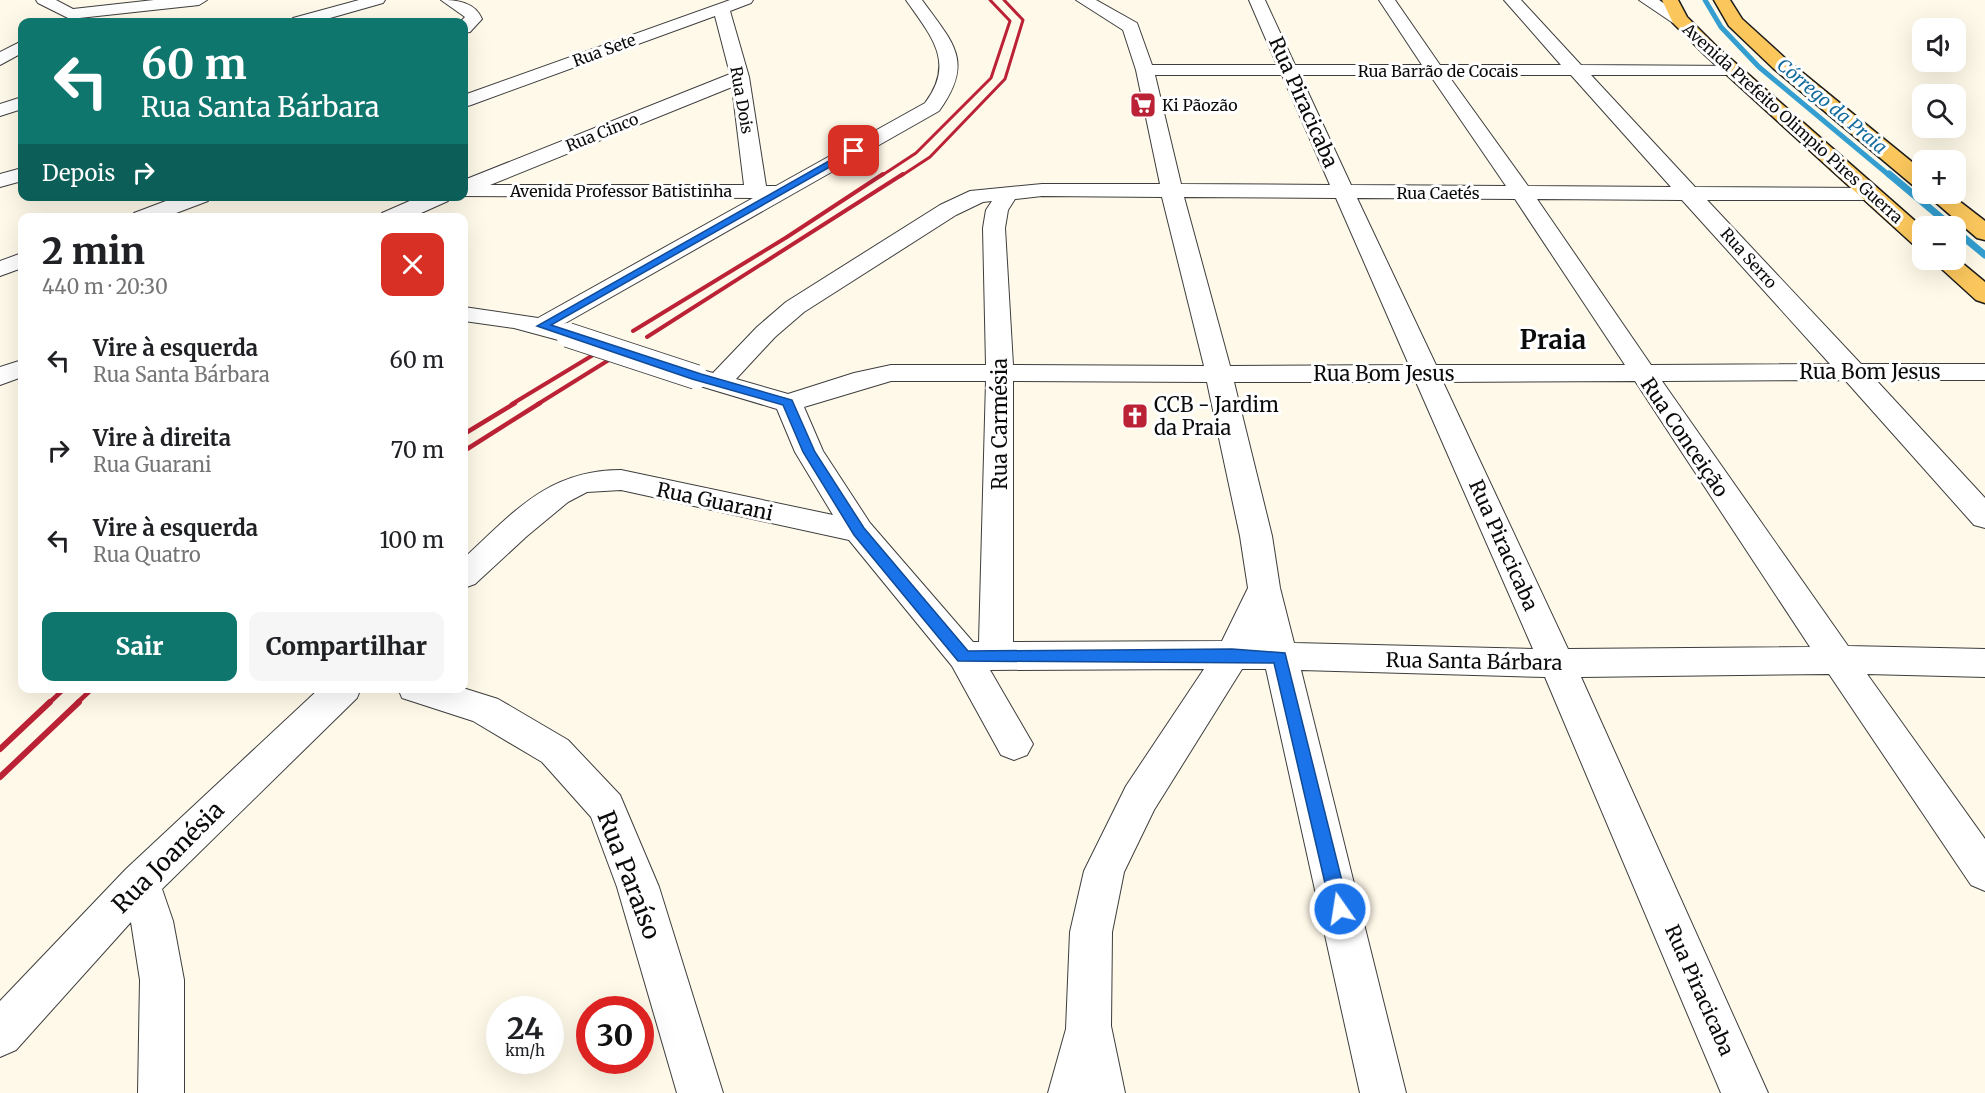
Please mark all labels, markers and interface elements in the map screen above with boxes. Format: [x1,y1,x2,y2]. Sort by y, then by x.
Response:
street label: Avenida Prefeito Olimpio Pires Guerra [1678,18,1907,227]
map controls [1912,18,1966,270]
button: sound [1912,18,1966,72]
street label: Rua Sete [570,29,638,71]
street label: Rua Piracicaba [1264,33,1344,172]
text: 60 m [141,38,247,90]
icon: left [42,42,120,120]
water label: Córrego da Praia [1772,53,1892,159]
street label: Rua Barrão de Cocais [1358,61,1519,81]
street label: Rua Dois [726,65,758,135]
button: search [1912,84,1966,138]
text: Rua Santa Bárbara [141,90,380,124]
supermarket icon: Ki Pãozão [1128,90,1158,120]
place label: Ki Pãozão [1162,95,1237,115]
street label: Rua Cinco [563,108,641,156]
pin [828,125,879,176]
icon: arrive [837,134,870,167]
button: + [1912,150,1966,204]
icon: right [127,156,160,189]
text: Depois [42,159,115,187]
street label: Avenida Professor Batistinha [509,181,733,201]
street label: Rua Caetés [1396,183,1480,203]
button: − [1912,216,1966,270]
street label: Rua Serro [1717,224,1781,292]
text: 2 min [42,229,145,274]
button: close [381,233,444,296]
text: 440 m · 20:30 [42,274,168,299]
district label: Praia [1520,323,1586,356]
text: Vire à esquerda [93,334,258,362]
icon: left [42,344,75,377]
text: 60 m [390,346,444,374]
street label: Rua Carmésia [987,358,1012,490]
street label: Rua Bom Jesus [1799,359,1941,384]
street label: Rua Bom Jesus [1313,361,1455,386]
text: Rua Santa Bárbara [93,362,270,387]
street label: Rua Conceição [1636,373,1734,502]
place label: CCB - Jardim da Praia [1154,392,1279,440]
church icon: CCB - Jardim da Praia [1120,401,1150,431]
text: Vire à direita [93,424,231,452]
icon: right [42,434,75,467]
text: 70 m [391,436,444,464]
text: Rua Guarani [93,452,212,477]
street label: Rua Guarani [654,476,776,526]
street label: Rua Piracicaba [1464,476,1544,615]
text: Vire à esquerda [93,514,258,542]
icon: left [42,524,75,557]
text: 100 m [379,526,444,554]
text: Rua Quatro [93,542,201,567]
button: Sair [42,612,237,681]
button: Compartilhar [249,612,444,681]
street label: Rua Santa Bárbara [1385,647,1563,675]
street label: Rua Joanésia [105,794,231,920]
street label: Rua Paraíso [590,806,668,944]
position arrow [1308,877,1372,941]
street label: Rua Piracicaba [1660,921,1740,1060]
speed limit sign: 30 [576,996,654,1074]
text: 24 [507,1009,543,1047]
text: km/h [505,1041,545,1060]

